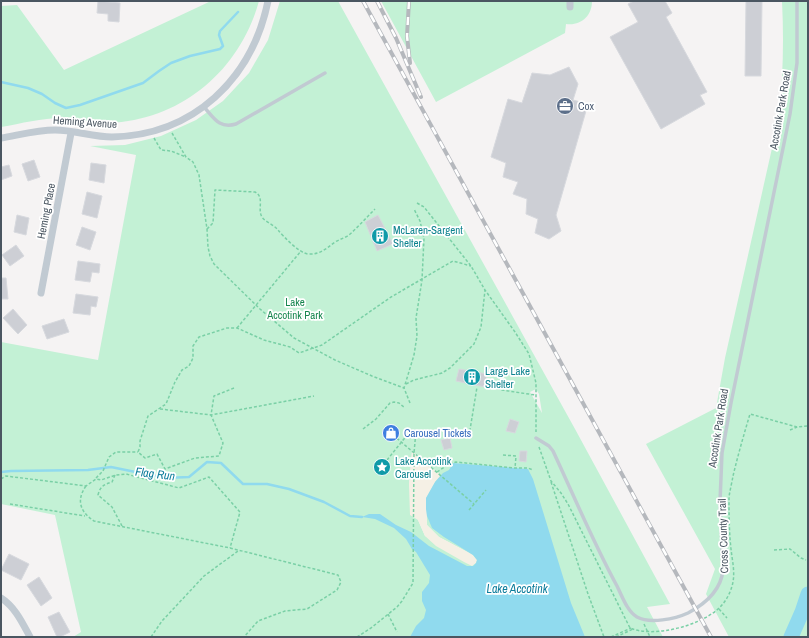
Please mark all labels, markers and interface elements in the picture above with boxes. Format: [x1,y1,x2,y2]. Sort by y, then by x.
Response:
street label: Accotink Park Road [766,70,794,151]
office icon: Cox [555,96,575,116]
place label: Cox [578,99,595,113]
street label: Heming Avenue [53,113,117,131]
street label: Heming Place [34,182,58,240]
place label: McLaren-Sargent Shelter [393,223,463,250]
building icon: McLaren-Sargent Shelter [370,226,390,246]
park label: Lake Accotink Park [266,295,323,322]
place label: Large Lake Shelter [485,364,530,391]
building icon: Large Lake Shelter [462,367,482,387]
street label: Accotink Park Road [705,388,731,469]
shop icon: Carousel Tickets [381,423,401,443]
place label: Carousel Tickets [404,426,472,440]
place label: Lake Accotink Carousel [395,454,452,481]
place icon: Lake Accotink Carousel [372,457,392,477]
water label: Flag Run [134,464,176,484]
street label: Cross County Trail [715,498,731,574]
water label: Lake Accotink [486,581,549,597]

